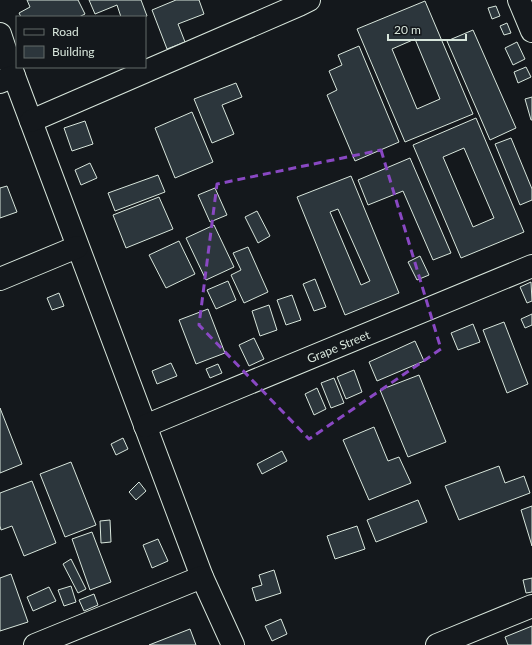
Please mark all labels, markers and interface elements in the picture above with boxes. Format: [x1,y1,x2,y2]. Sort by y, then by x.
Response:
legend [16,16,146,68]
scale bar [388,16,466,42]
text: 20 m [394,22,421,37]
text: Road [52,24,79,39]
text: Building [52,44,95,59]
street label: Grape Street [304,326,372,366]

